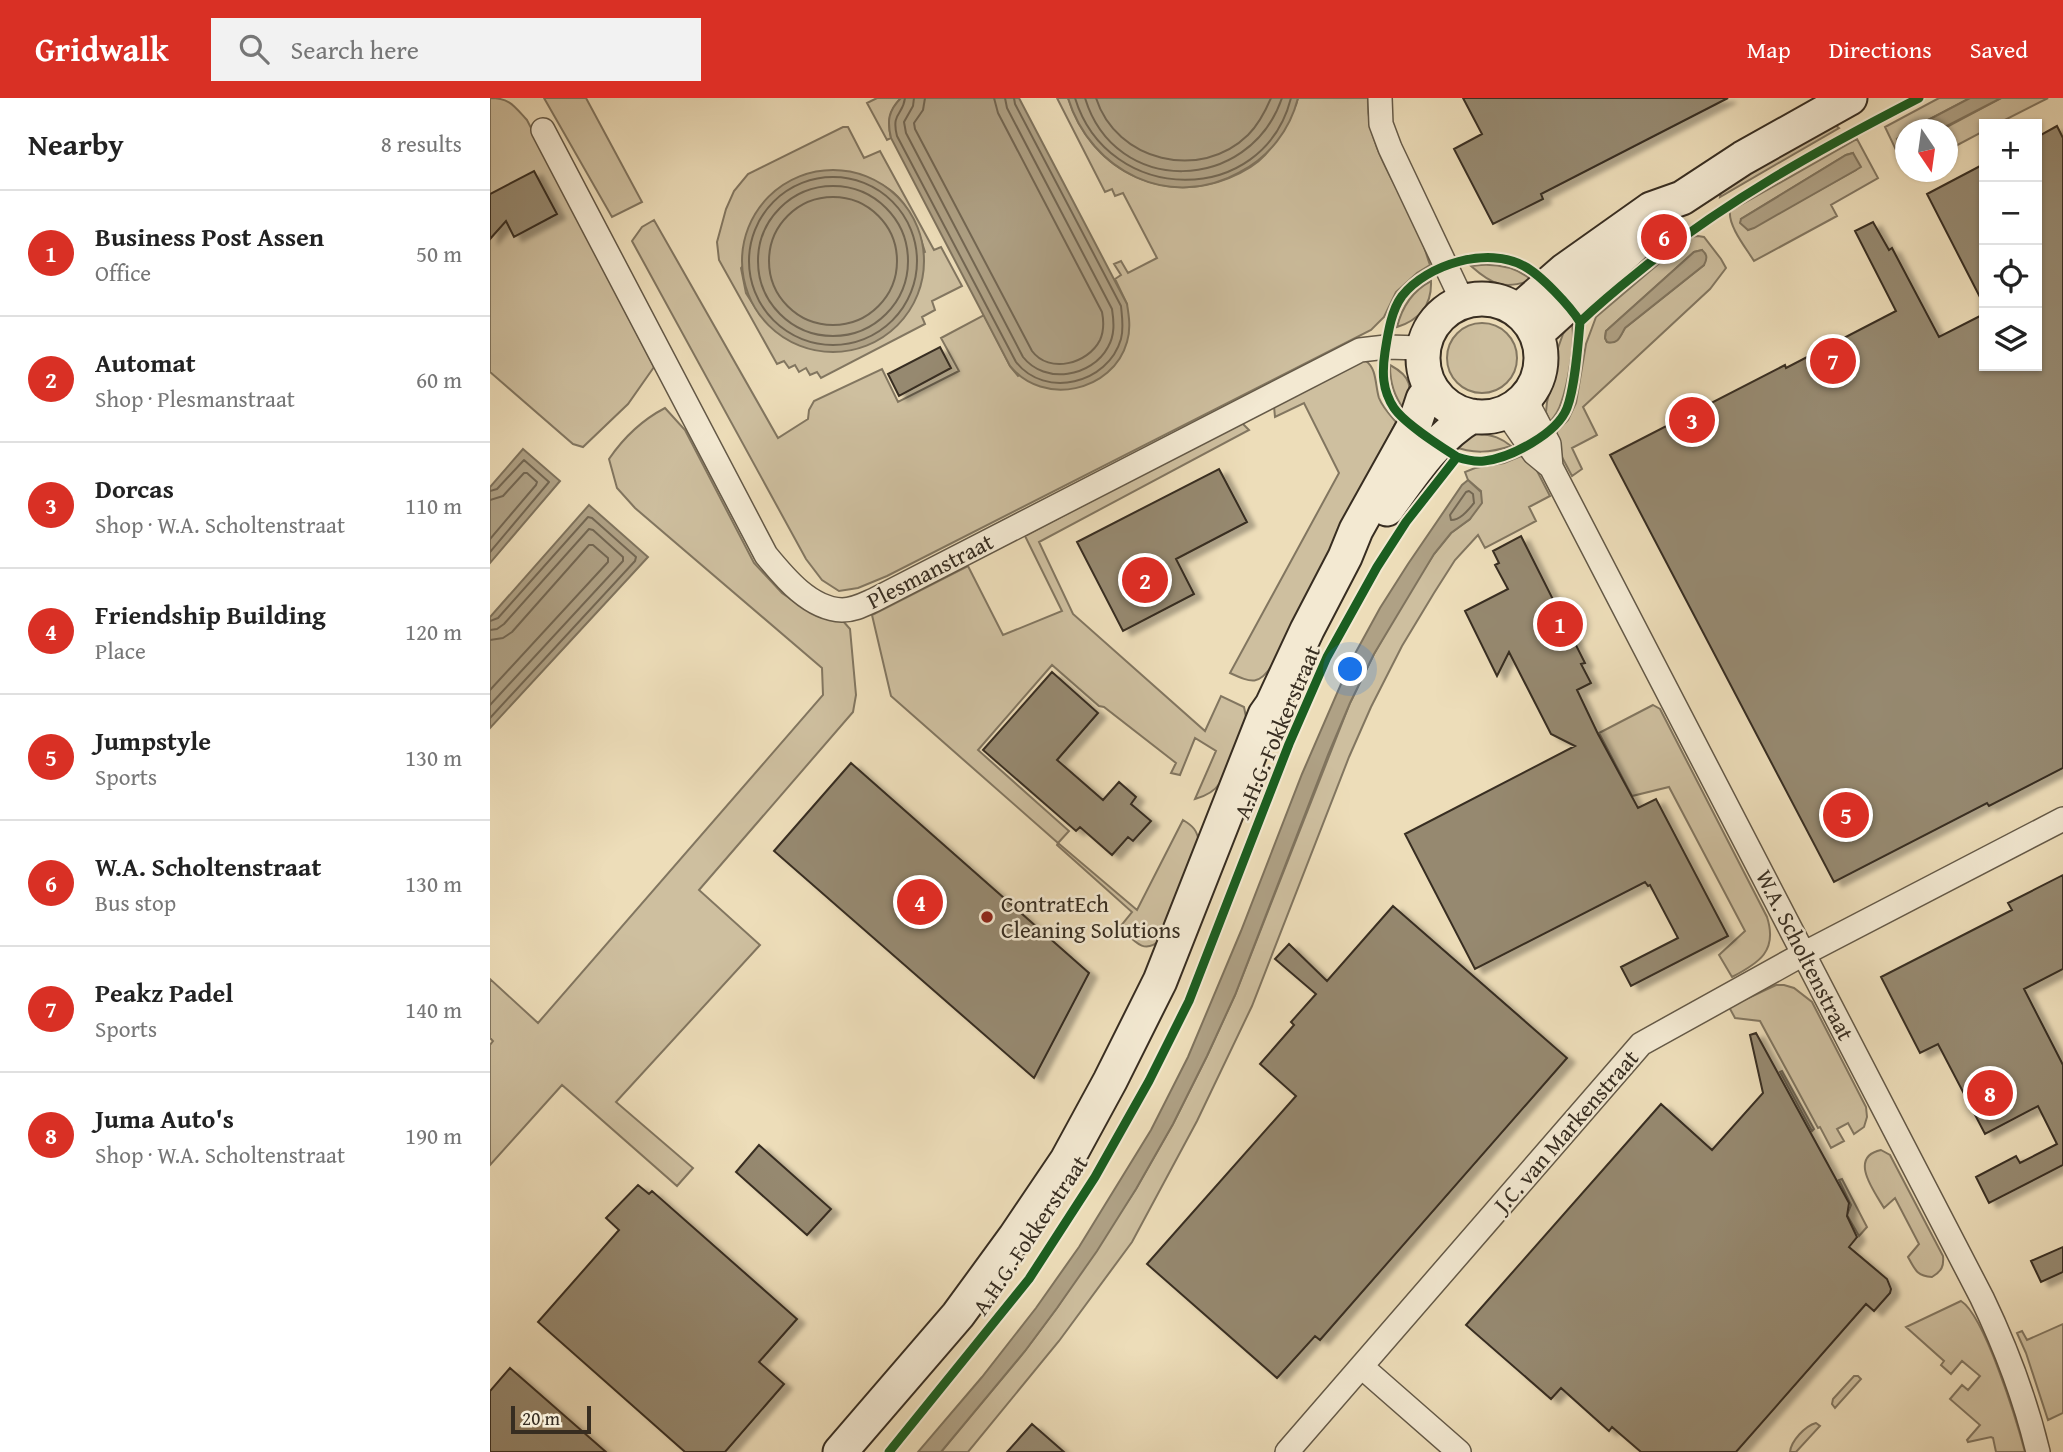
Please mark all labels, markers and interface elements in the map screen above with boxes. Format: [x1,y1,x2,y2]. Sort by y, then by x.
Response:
search box [211,18,701,81]
text: Gridwalk [35,25,169,73]
icon: search [235,30,273,68]
text: Search here [291,30,419,69]
text: Map [1747,32,1791,67]
text: Directions [1829,32,1932,67]
text: Saved [1970,32,2028,67]
north arrow [1895,119,1958,182]
map controls [1979,119,2042,371]
button: + [1979,119,2042,182]
text: Nearby [28,122,124,166]
text: 8 results [381,127,462,160]
button: − [1979,182,2042,245]
pin: 6 [1641,211,1687,263]
text: Business Post Assen [95,217,324,256]
text: 1 [45,237,57,270]
text: 50 m [416,237,462,270]
button: locate [1979,245,2042,308]
text: Office [95,256,151,289]
button: layers [1979,308,2042,371]
pin: 7 [1810,335,1856,387]
text: Automat [95,343,196,382]
text: 2 [45,363,57,396]
text: 60 m [416,363,462,396]
text: Shop · Plesmanstraat [95,382,295,415]
pin: 3 [1669,394,1715,446]
text: Dorcas [95,469,174,508]
text: 3 [45,489,57,522]
text: 110 m [405,489,462,522]
text: Shop · W.A. Scholtenstraat [95,508,345,541]
street label: Plesmanstraat [861,525,999,617]
pin: 2 [1122,554,1168,606]
text: Friendship Building [95,595,326,634]
pin: 1 [1537,598,1583,650]
text: 4 [45,615,57,648]
text: 120 m [405,615,462,648]
text: Place [95,634,146,667]
street label: A.H.G. Fokkerstraat [1225,640,1328,824]
your location [1333,652,1367,686]
text: Jumpstyle [95,721,211,760]
text: 5 [45,741,57,774]
text: 130 m [405,741,462,774]
text: Sports [95,760,157,793]
pin: 5 [1823,789,1869,841]
text: W.A. Scholtenstraat [95,847,321,886]
street label: W.A. Scholtenstraat [1748,864,1863,1046]
text: 6 [45,867,57,900]
text: 130 m [405,867,462,900]
pin: 4 [897,876,943,928]
text: Bus stop [95,886,176,919]
place label: ContratEch Cleaning Solutions [1001,887,1181,946]
marker: ContratEch Cleaning Solutions [979,909,995,925]
text: Peakz Padel [95,973,233,1012]
text: 7 [45,993,57,1026]
text: 140 m [405,993,462,1026]
text: Sports [95,1012,157,1045]
street label: J.C. van Markenstraat [1484,1042,1646,1222]
pin: 8 [1967,1067,2013,1119]
text: Juma Auto's [95,1099,234,1138]
text: 8 [45,1119,57,1152]
text: 190 m [405,1119,462,1152]
text: Shop · W.A. Scholtenstraat [95,1138,345,1171]
street label: A.H.G. Fokkerstraat [964,1148,1095,1321]
scale bar [511,1403,592,1435]
text: 20 m [522,1404,560,1432]

